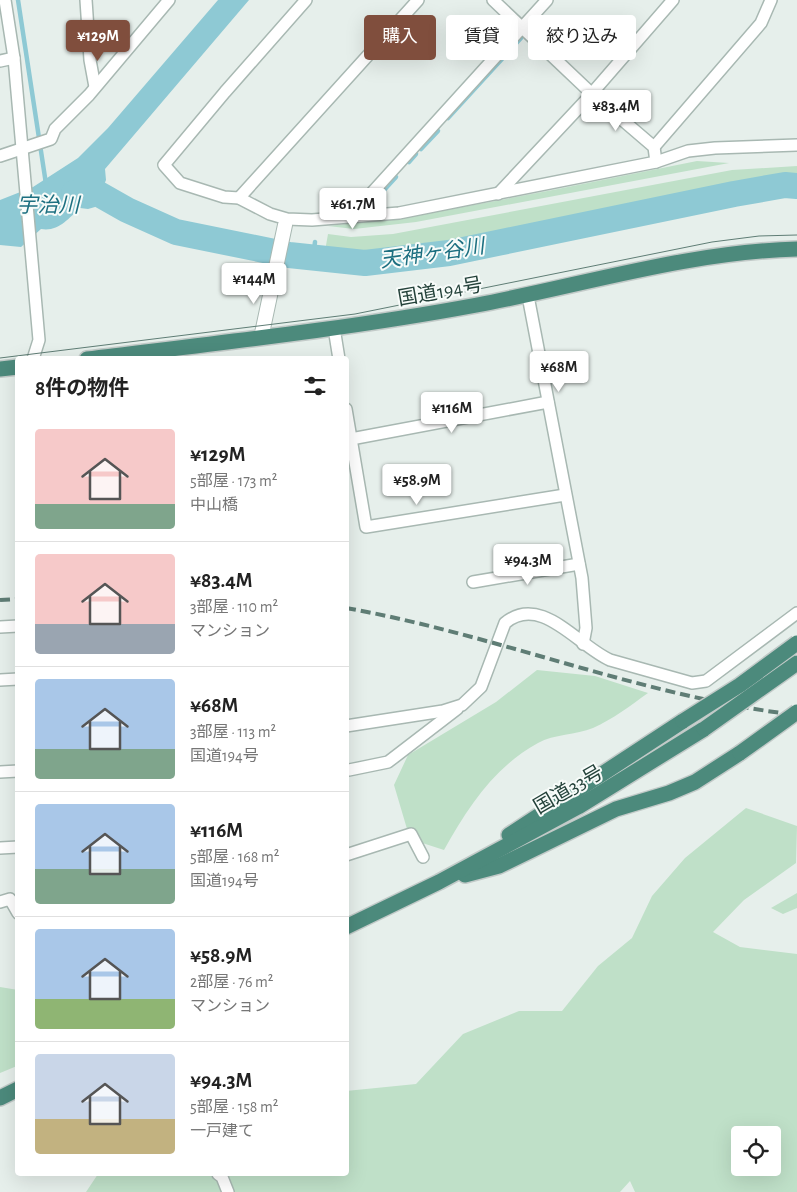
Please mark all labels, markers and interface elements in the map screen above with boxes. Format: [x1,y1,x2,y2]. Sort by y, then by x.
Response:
chip: 購入 [364,15,436,60]
chip: 賃貸 [446,15,518,60]
chip: 絞り込み [528,15,636,60]
pin: ¥129M [63,20,133,62]
text: ¥129M [77,28,119,44]
pin: ¥83.4M [575,90,657,132]
text: ¥83.4M [592,98,640,114]
pin: ¥61.7M [312,188,394,230]
water label: 宇治川 [17,194,81,216]
text: ¥61.7M [330,196,376,212]
water label: 天神ヶ谷川 [378,235,488,271]
pin: ¥144M [219,262,289,305]
text: ¥144M [232,271,276,287]
street label: 国道194号 [396,274,484,309]
pin: ¥68M [529,350,589,393]
text: ¥68M [541,359,577,375]
icon: filters [301,372,329,400]
text: 8件の物件 [35,378,129,399]
pin: ¥116M [417,392,487,434]
text: ¥116M [432,400,472,416]
text: ¥129M [190,444,245,465]
icon: home [75,449,135,509]
pin: ¥58.9M [376,464,458,506]
text: ¥58.9M [393,472,441,488]
text: 5部屋 · 173 m² [190,473,277,489]
text: 中山橋 [190,497,238,513]
pin: ¥94.3M [487,544,569,586]
text: ¥94.3M [504,552,552,568]
text: ¥83.4M [190,570,253,591]
icon: home [75,574,135,634]
text: 3部屋 · 110 m² [190,599,278,615]
text: マンション [190,623,270,639]
text: ¥68M [190,695,238,716]
icon: home [75,699,135,759]
text: 3部屋 · 113 m² [190,724,276,740]
text: 国道194号 [190,748,259,764]
street label: 国道33号 [530,761,607,818]
text: ¥116M [190,820,243,841]
icon: home [75,824,135,884]
text: 5部屋 · 168 m² [190,849,279,865]
text: 国道194号 [190,873,259,889]
text: ¥58.9M [190,945,252,966]
icon: home [75,949,135,1009]
text: 2部屋 · 76 m² [190,974,273,990]
text: マンション [190,998,270,1014]
text: ¥94.3M [190,1070,252,1091]
icon: home [75,1074,135,1134]
text: 5部屋 · 158 m² [190,1099,278,1115]
text: 一戸建て [190,1123,254,1139]
map controls [731,1126,781,1176]
button: locate [731,1126,781,1176]

